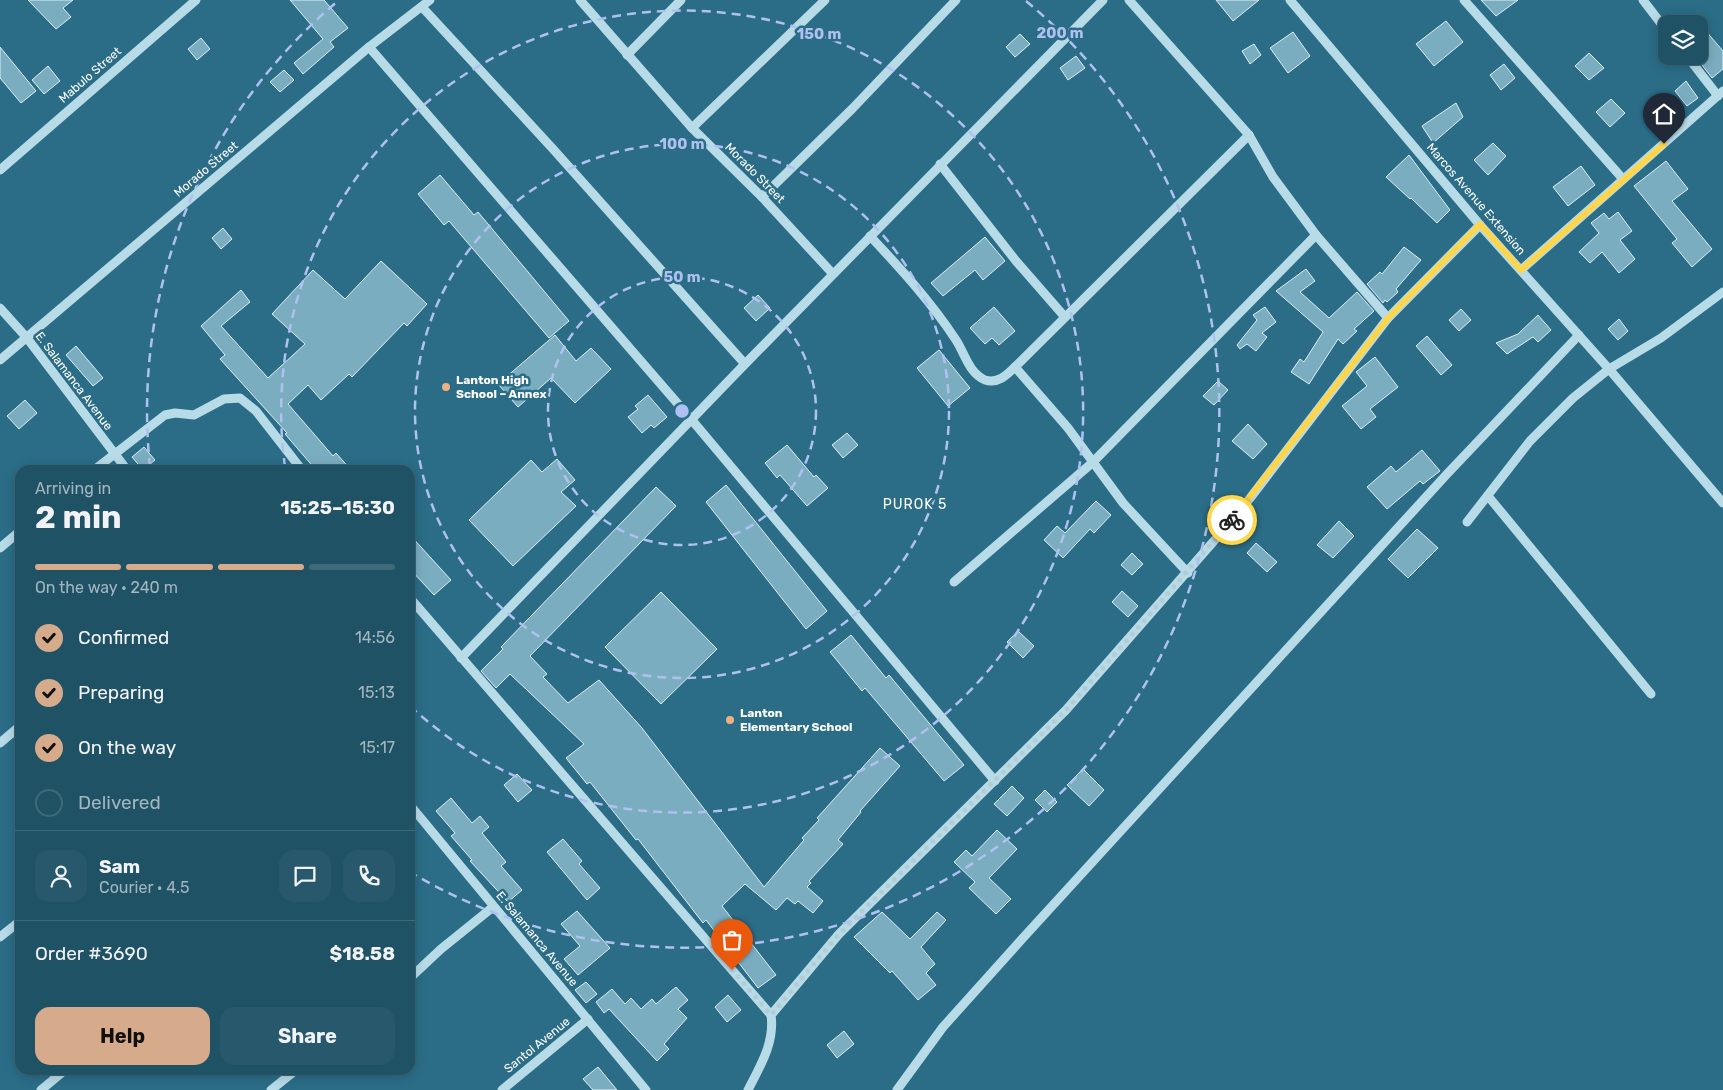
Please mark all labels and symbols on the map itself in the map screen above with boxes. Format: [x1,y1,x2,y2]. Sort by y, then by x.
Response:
text: 200 m [1036,24,1084,42]
text: 150 m [797,25,841,43]
street label: Mabulo Street [56,44,124,106]
pin [1643,93,1685,144]
text: 100 m [660,135,704,153]
street label: Morado Street [171,138,241,200]
street label: Morado Street [722,140,788,206]
street label: Marcos Avenue Extension [1424,140,1528,258]
text: 50 m [664,268,700,286]
street label: E. Salamanca Avenue [32,329,116,433]
place label: Lanton High School – Annex [456,373,547,401]
marker: Lanton High School – Annex [440,381,452,393]
centre of rings [673,402,691,420]
courier [1207,495,1257,545]
district label: PUROK 5 [883,496,947,513]
place label: Lanton Elementary School [740,706,852,734]
marker: Lanton Elementary School [724,714,736,726]
street label: E. Salamanca Avenue [493,889,581,989]
pin [711,919,753,970]
street label: Santol Avenue [501,1014,573,1076]

